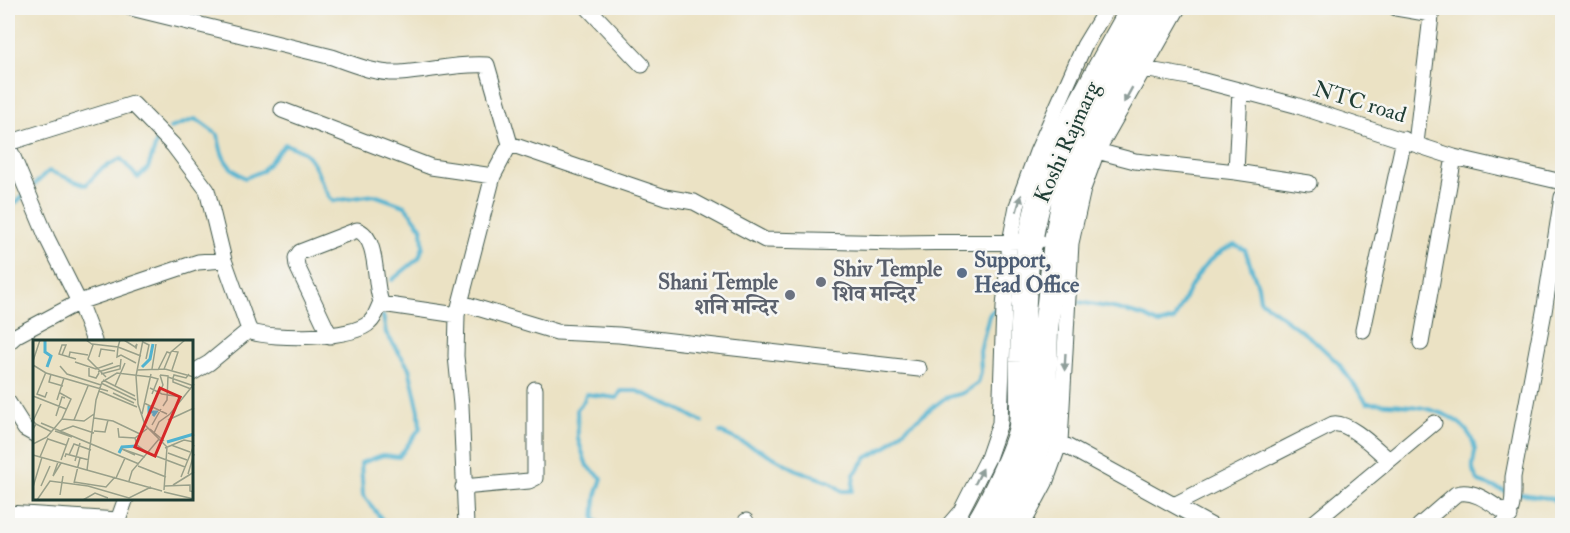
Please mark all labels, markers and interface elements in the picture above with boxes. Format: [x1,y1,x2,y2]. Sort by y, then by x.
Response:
street label: NTC road [1310,75,1410,129]
street label: Koshi Rajmarg [1028,76,1107,207]
one-way arrow [1123,87,1134,103]
one-way arrow [1014,194,1024,212]
place label: Support, Head Office [974,246,1080,299]
place label: Shiv Temple शिव मन्दिर [831,255,943,308]
marker: Support, Head Office [955,266,969,280]
place label: Shani Temple शनि मन्दिर [658,268,780,321]
marker: Shiv Temple शिव मन्दिर [814,275,828,289]
marker: Shani Temple शनि मन्दिर [783,288,797,302]
inset map [33,340,194,500]
one-way arrow [1060,352,1069,371]
one-way arrow [974,468,984,485]

